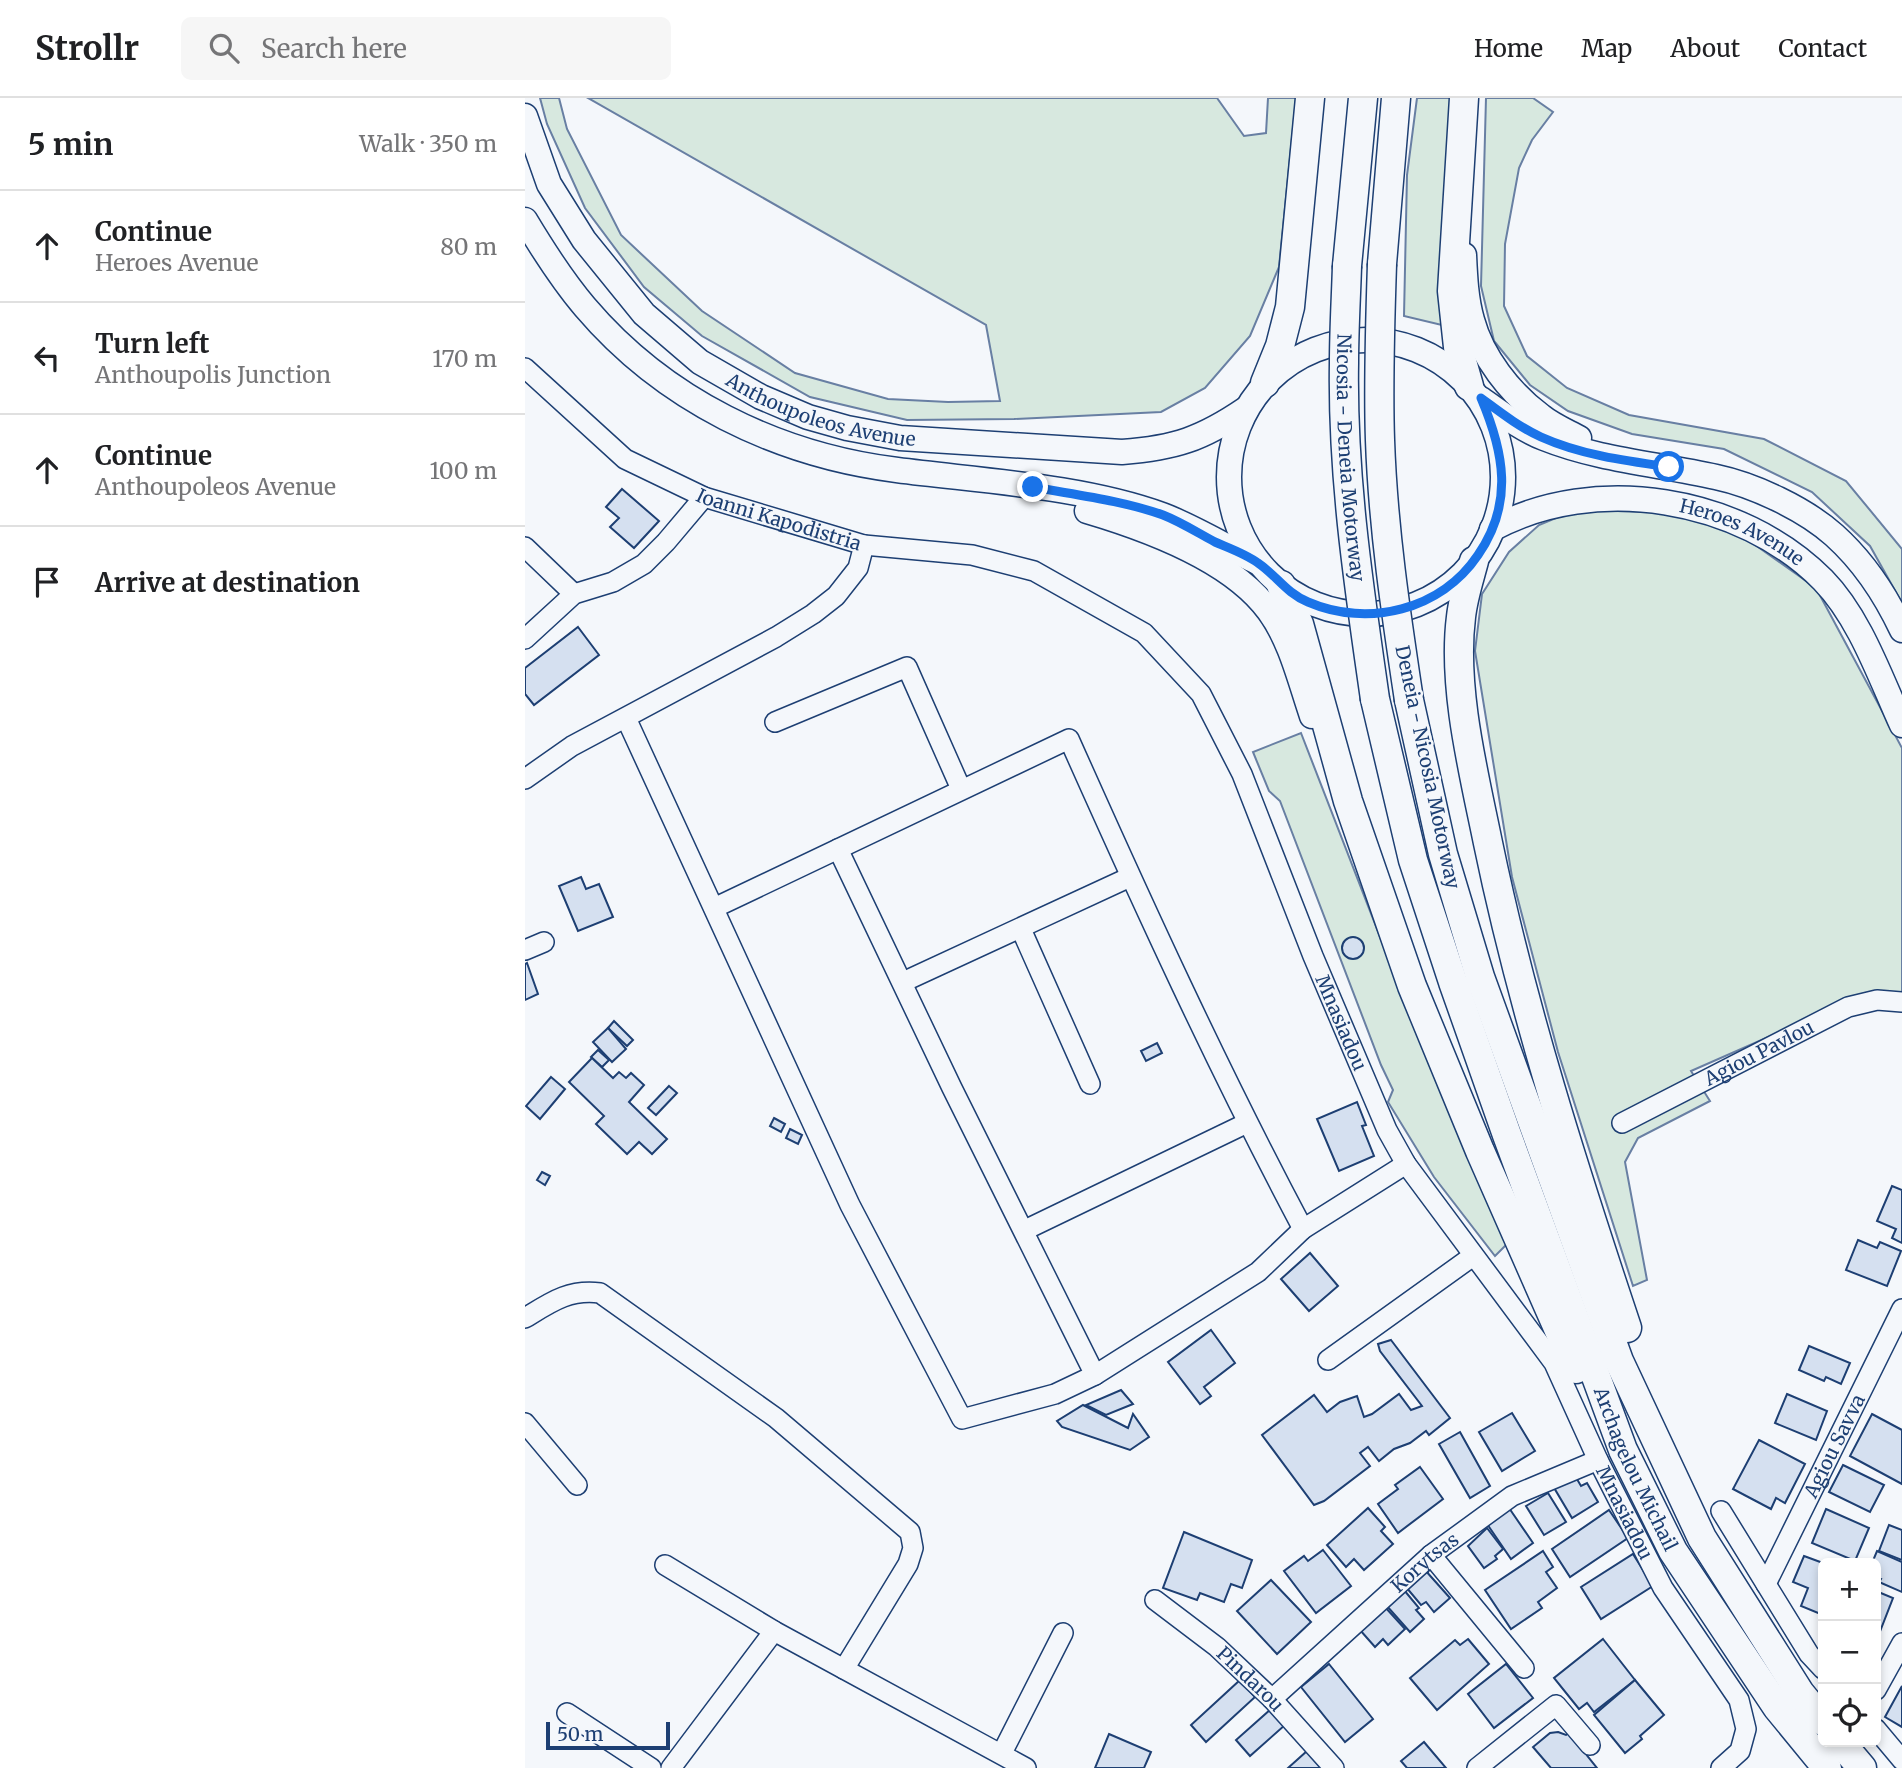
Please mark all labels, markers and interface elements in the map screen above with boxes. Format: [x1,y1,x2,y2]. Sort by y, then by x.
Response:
search box [181,17,671,80]
text: Strollr [35,28,139,69]
icon: search [205,29,243,67]
text: Search here [261,32,407,65]
text: Home [1474,33,1543,64]
text: Map [1581,33,1632,64]
text: About [1670,33,1740,64]
text: Contact [1778,33,1867,64]
text: 5 min [28,125,113,163]
text: Walk · 350 m [359,129,497,158]
text: Continue [95,215,212,248]
icon: ahead [28,227,66,265]
text: 80 m [440,232,497,261]
text: Heroes Avenue [95,248,259,277]
text: Turn left [95,327,209,360]
street label: Nicosia - Deneia Motorway [1332,333,1371,583]
icon: left [28,339,66,377]
text: 170 m [432,344,497,373]
text: Anthoupolis Junction [95,360,331,389]
street label: Anthoupoleos Avenue [721,367,916,451]
text: Continue [95,439,212,472]
icon: ahead [28,451,66,489]
route start [1653,451,1684,482]
text: 100 m [429,456,497,485]
route end [1017,471,1048,502]
text: Anthoupoleos Avenue [95,472,336,501]
street label: Ioanni Kapodistria [692,483,864,555]
street label: Heroes Avenue [1677,493,1809,571]
icon: arrive [28,563,66,601]
text: Arrive at destination [95,566,360,599]
street label: Deneia - Nicosia Motorway [1390,643,1466,891]
street label: Mnasiadou [1310,971,1372,1074]
street label: Agiou Pavlou [1699,1015,1818,1091]
street label: Archagelou Michail [1588,1383,1683,1555]
street label: Agiou Savva [1798,1390,1870,1503]
street label: Mnasiadou [1591,1462,1658,1563]
street label: Korytsas [1386,1527,1463,1597]
map controls [1818,1558,1881,1747]
button: + [1818,1558,1881,1621]
button: − [1818,1621,1881,1684]
street label: Pindarou [1212,1641,1289,1716]
button: locate [1818,1684,1881,1747]
scale bar [546,1719,670,1751]
text: 50 m [557,1722,603,1746]

